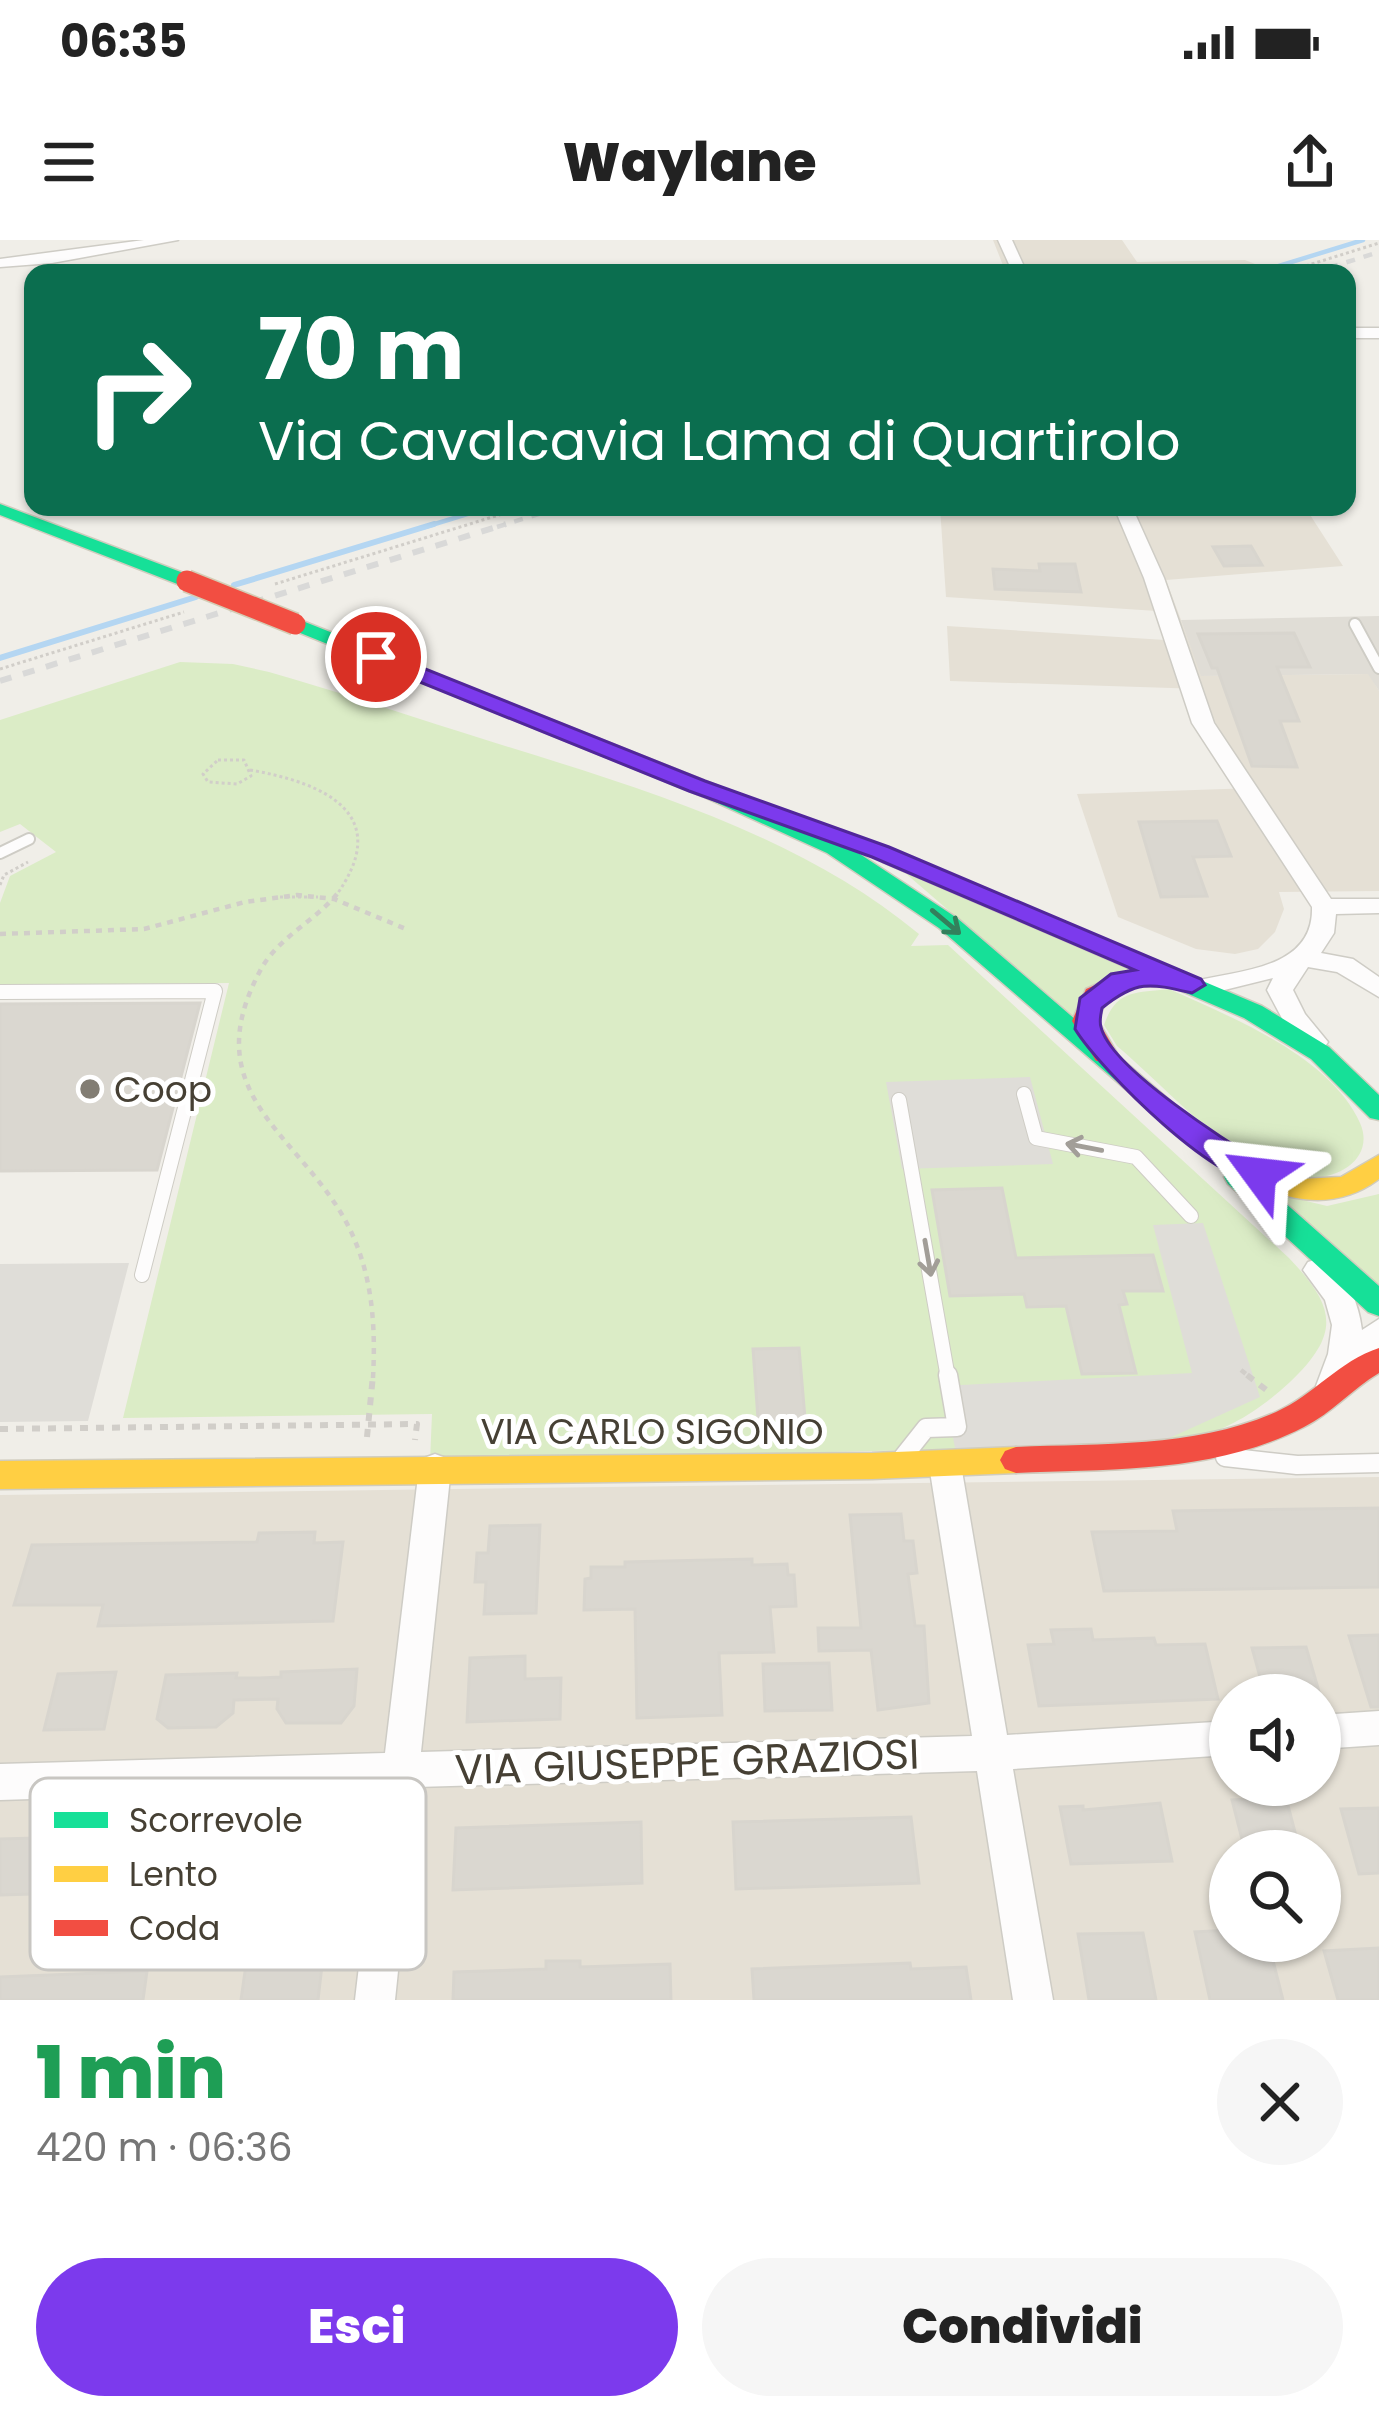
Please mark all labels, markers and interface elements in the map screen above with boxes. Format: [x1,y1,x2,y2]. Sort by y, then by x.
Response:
text: 06:35 [60,10,187,73]
text: Waylane [563,124,816,200]
icon: menu [36,129,102,195]
icon: share [1277,129,1343,195]
text: 70 m [258,291,464,408]
icon: right [60,312,216,468]
text: Via Cavalcavia Lama di Quartirolo [258,403,1181,479]
pin [325,606,427,708]
icon: arrive [343,624,409,690]
one-way arrow [930,907,961,935]
place label: Coop [114,1064,212,1115]
marker: Coop [77,1076,103,1102]
position arrow [1196,1111,1322,1237]
one-way arrow [1066,1135,1105,1157]
one-way arrow [918,1237,941,1276]
street label: VIA CARLO SIGONIO [480,1406,824,1457]
map controls [1209,1674,1341,1962]
button: sound [1209,1674,1341,1806]
street label: VIA GIUSEPPE GRAZIOSI [454,1724,920,1800]
legend [30,1778,426,1970]
text: Scorrevole [129,1797,303,1844]
button: search [1209,1830,1341,1962]
text: Lento [129,1851,218,1898]
text: Coda [129,1905,220,1952]
text: 1 min [36,2022,226,2123]
button: close [1217,2039,1343,2165]
text: 420 m · 06:36 [36,2120,292,2175]
button: Esci [36,2258,678,2396]
button: Condividi [702,2258,1343,2396]

